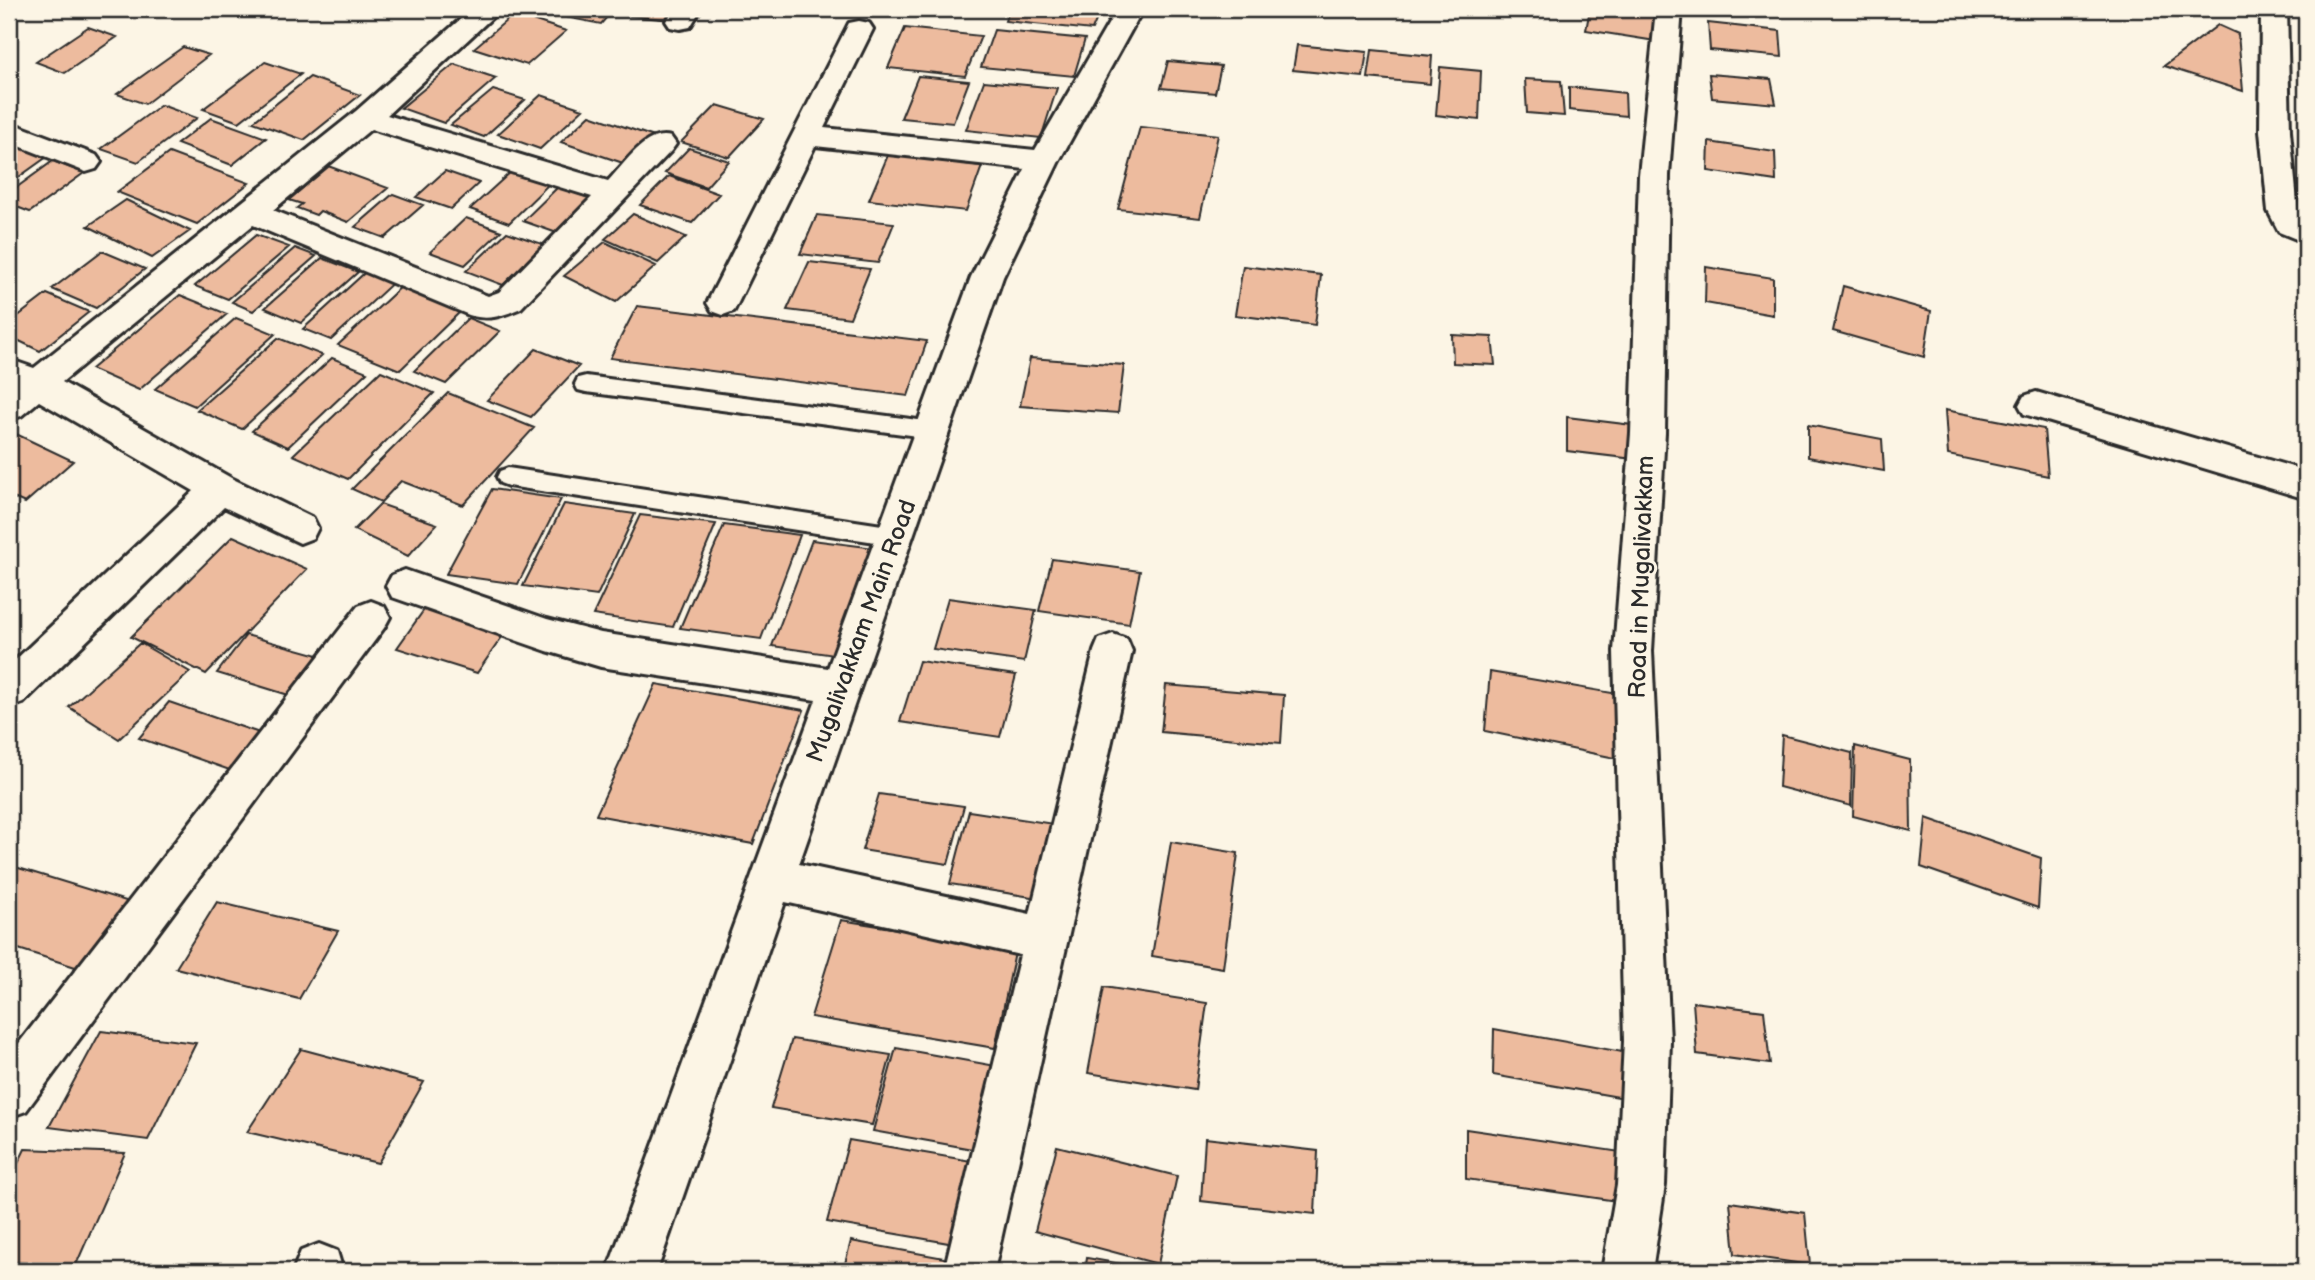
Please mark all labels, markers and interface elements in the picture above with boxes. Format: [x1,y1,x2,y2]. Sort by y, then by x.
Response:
street label: Road in Mugalivakkam [1623,455,1660,699]
street label: Mugalivakkam Main Road [800,496,923,767]

